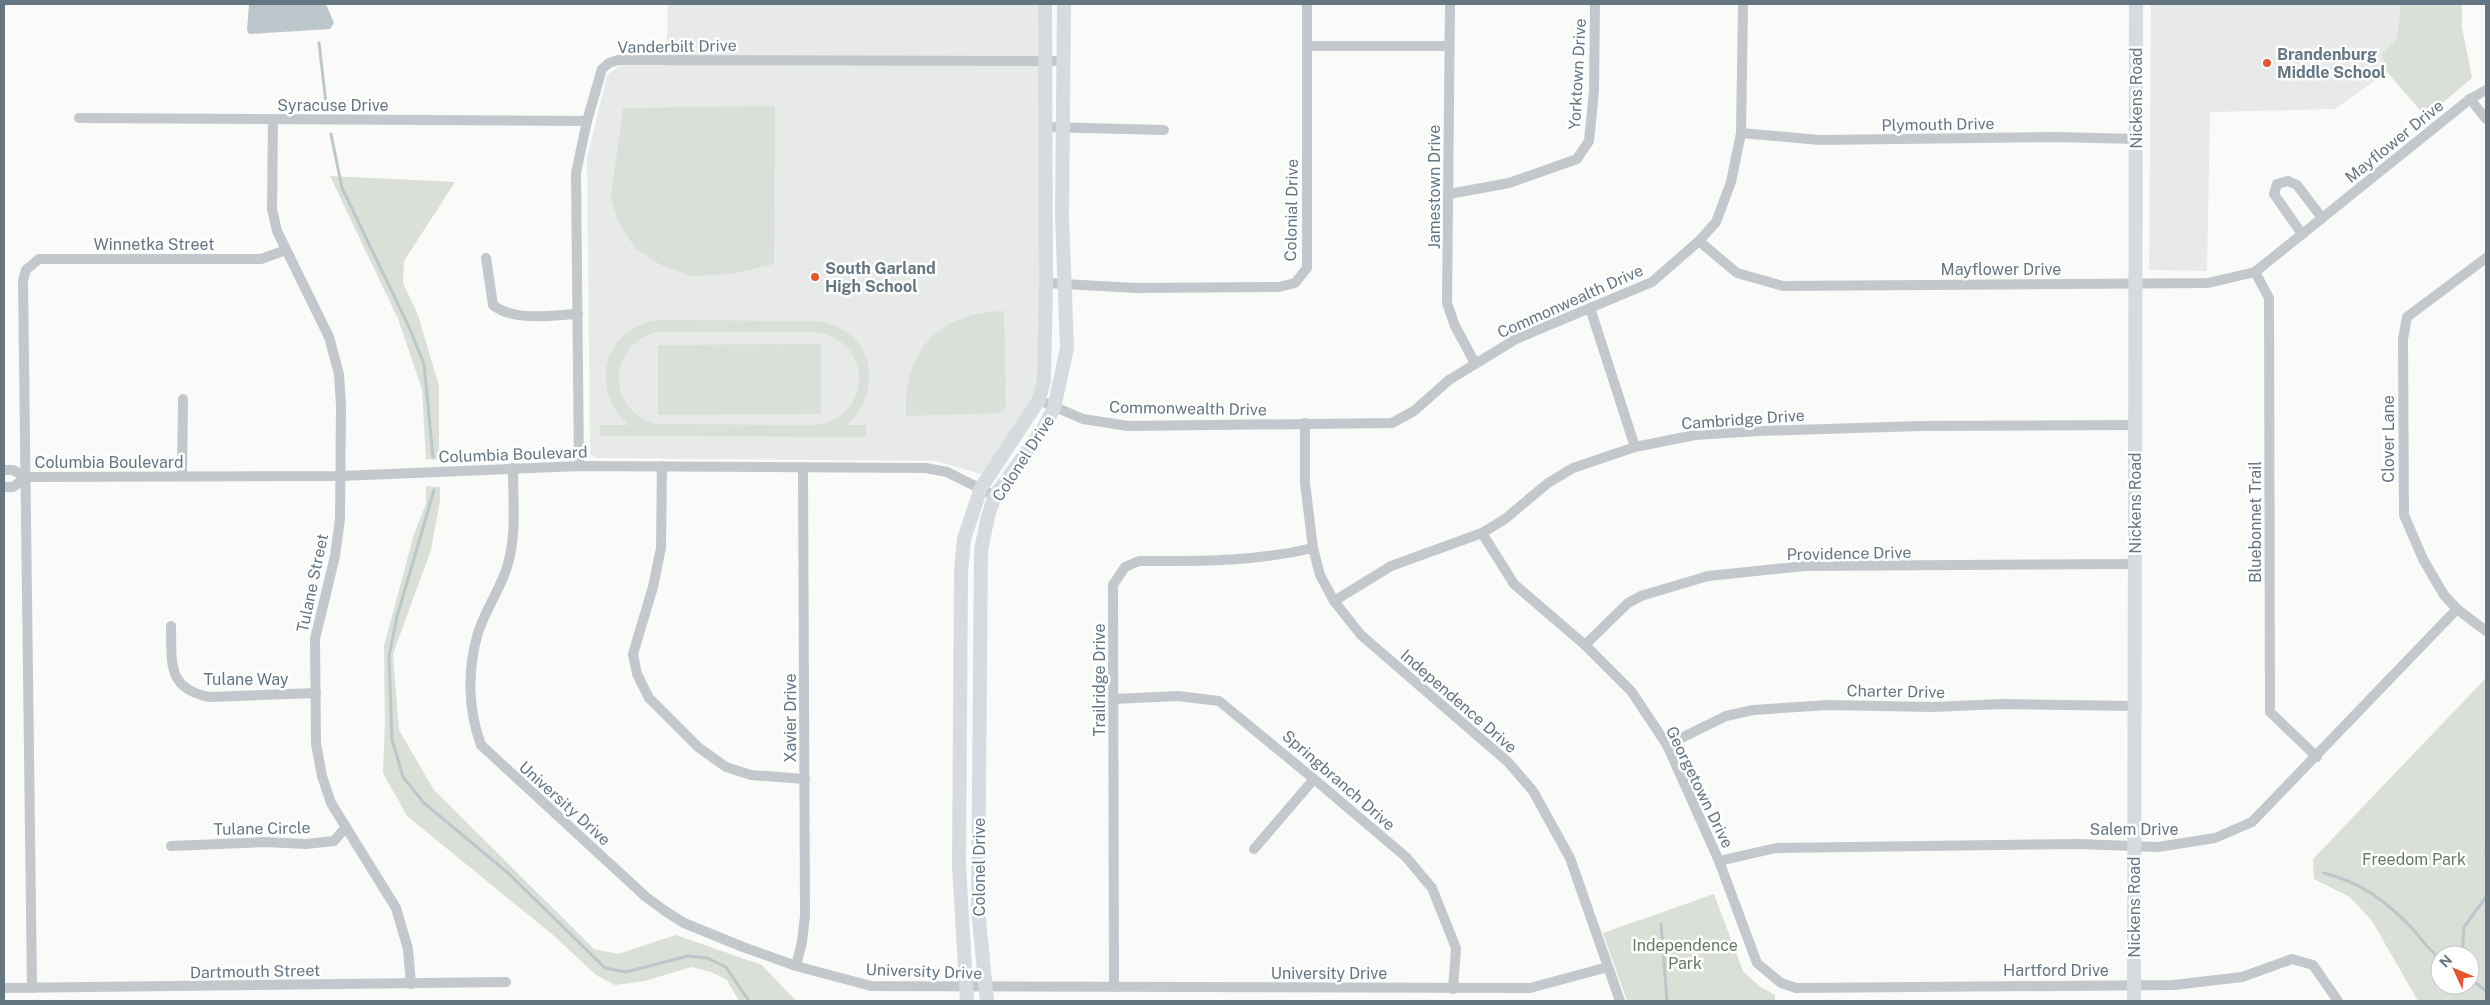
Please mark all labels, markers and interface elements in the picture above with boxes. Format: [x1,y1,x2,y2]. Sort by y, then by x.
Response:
street label: Yorktown Drive [1565,18,1590,130]
street label: Vanderbilt Drive [617,36,737,57]
place label: Brandenburg Middle School [2277,45,2386,82]
street label: Nickens Road [2127,47,2146,149]
marker: Brandenburg Middle School [2261,57,2273,69]
street label: Syracuse Drive [277,96,389,115]
street label: Mayflower Drive [2341,96,2447,187]
street label: Plymouth Drive [1881,114,1995,135]
street label: Jamestown Drive [1425,125,1444,249]
street label: Colonial Drive [1281,159,1302,261]
street label: Winnetka Street [94,235,214,254]
place label: South Garland High School [825,259,936,296]
street label: Mayflower Drive [1941,260,2061,279]
street label: Commonwealth Drive [1494,261,1646,342]
marker: South Garland High School [809,271,821,283]
street label: Clover Lane [2379,395,2398,483]
street label: Commonwealth Drive [1109,398,1267,419]
street label: Cambridge Drive [1681,406,1805,433]
street label: Colonel Drive [989,412,1058,505]
street label: Columbia Boulevard [438,442,588,467]
street label: Nickens Road [2126,452,2145,554]
street label: Columbia Boulevard [34,453,184,472]
street label: Bluebonnet Trail [2246,461,2265,583]
street label: Tulane Street [293,532,332,634]
street label: Providence Drive [1786,543,1912,564]
street label: Trailridge Drive [1090,623,1109,737]
street label: Independence Drive [1397,646,1521,757]
street label: Tulane Way [203,670,289,689]
street label: Xavier Drive [781,673,800,763]
street label: Charter Drive [1847,681,1945,702]
street label: Georgetown Drive [1662,723,1737,851]
street label: Springbranch Drive [1278,726,1399,835]
street label: University Drive [515,757,614,849]
street label: Tulane Circle [213,818,311,839]
street label: Colonel Drive [970,818,989,916]
street label: Salem Drive [2089,820,2179,839]
park label: Freedom Park [2362,850,2466,869]
street label: Nickens Road [2125,856,2144,958]
park label: Independence Park [1632,936,1738,973]
north arrow [2430,945,2480,995]
text: N [2436,951,2455,970]
street label: University Drive [865,960,983,983]
street label: Dartmouth Street [190,961,320,982]
street label: Hartford Drive [2003,961,2109,980]
street label: University Drive [1271,964,1387,983]

